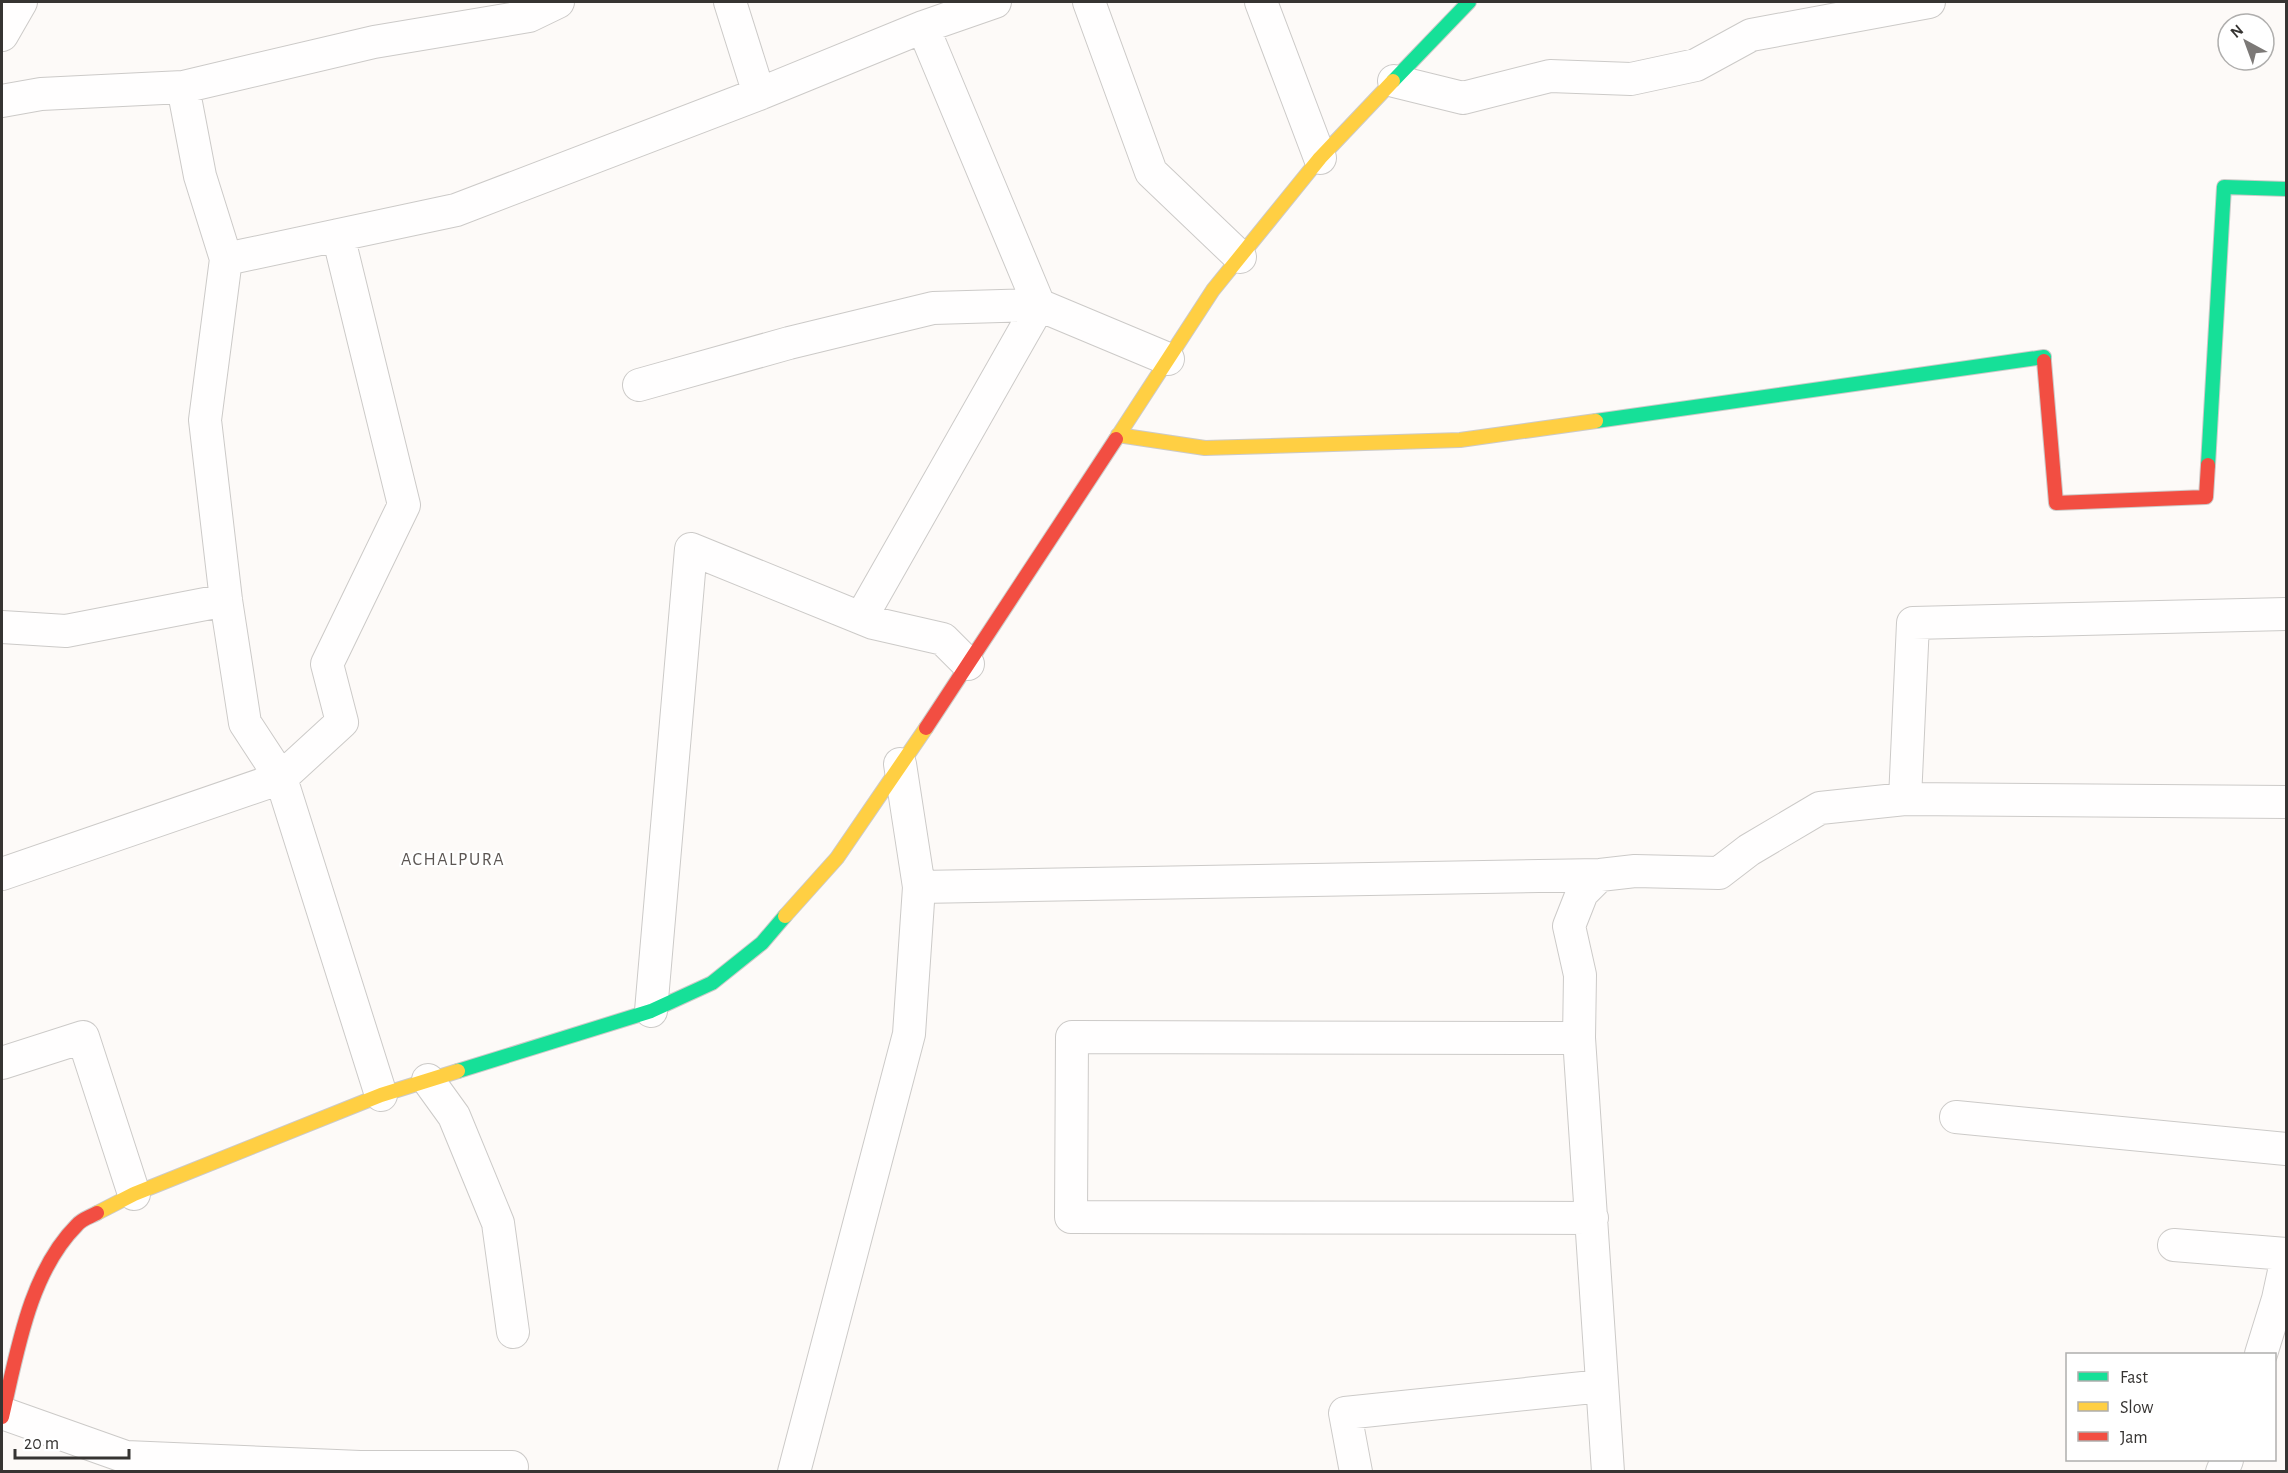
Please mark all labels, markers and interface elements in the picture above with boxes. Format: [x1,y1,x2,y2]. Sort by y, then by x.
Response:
north arrow [2216,12,2276,72]
text: N [2227,22,2246,41]
district label: ACHALPURA [401,851,505,869]
legend [2066,1353,2276,1461]
text: Fast [2120,1369,2148,1387]
text: Slow [2120,1399,2153,1417]
scale bar [15,1422,129,1460]
text: Jam [2120,1429,2148,1447]
text: 20 m [24,1435,59,1453]

